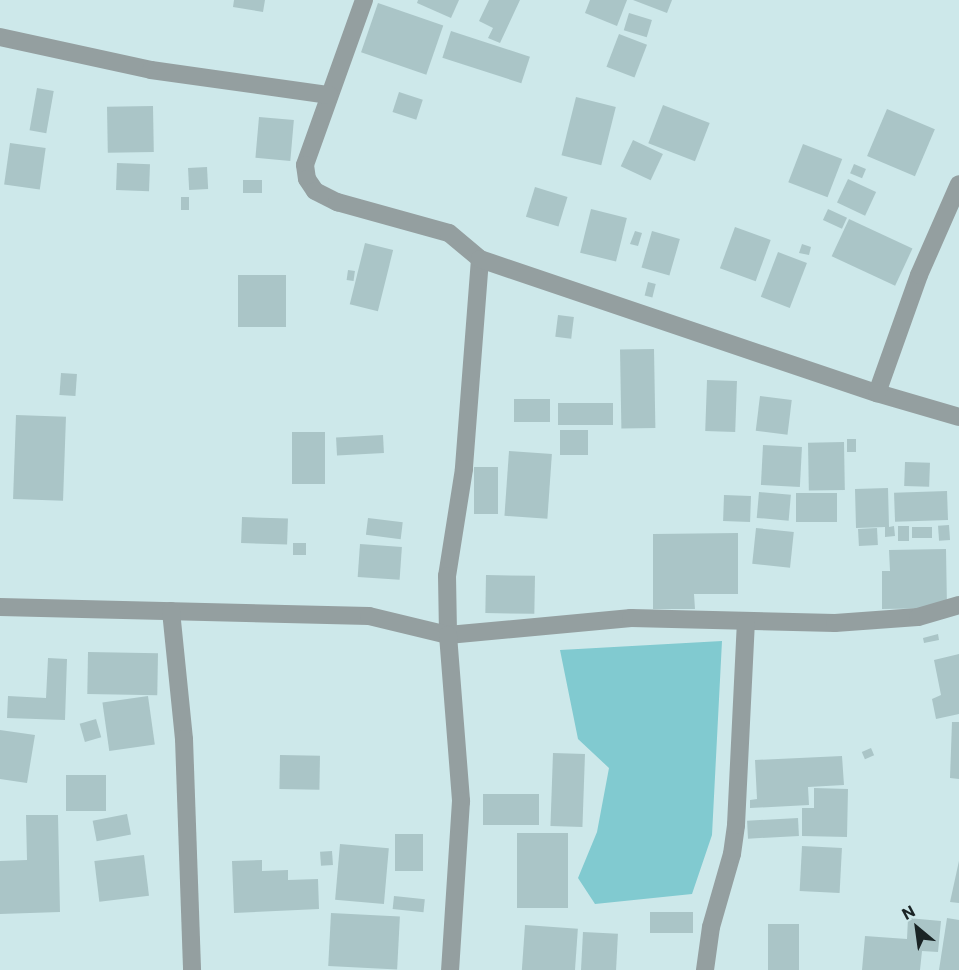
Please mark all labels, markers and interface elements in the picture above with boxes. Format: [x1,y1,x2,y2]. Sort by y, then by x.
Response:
north arrow [887,898,947,958]
text: N [898,901,918,923]

